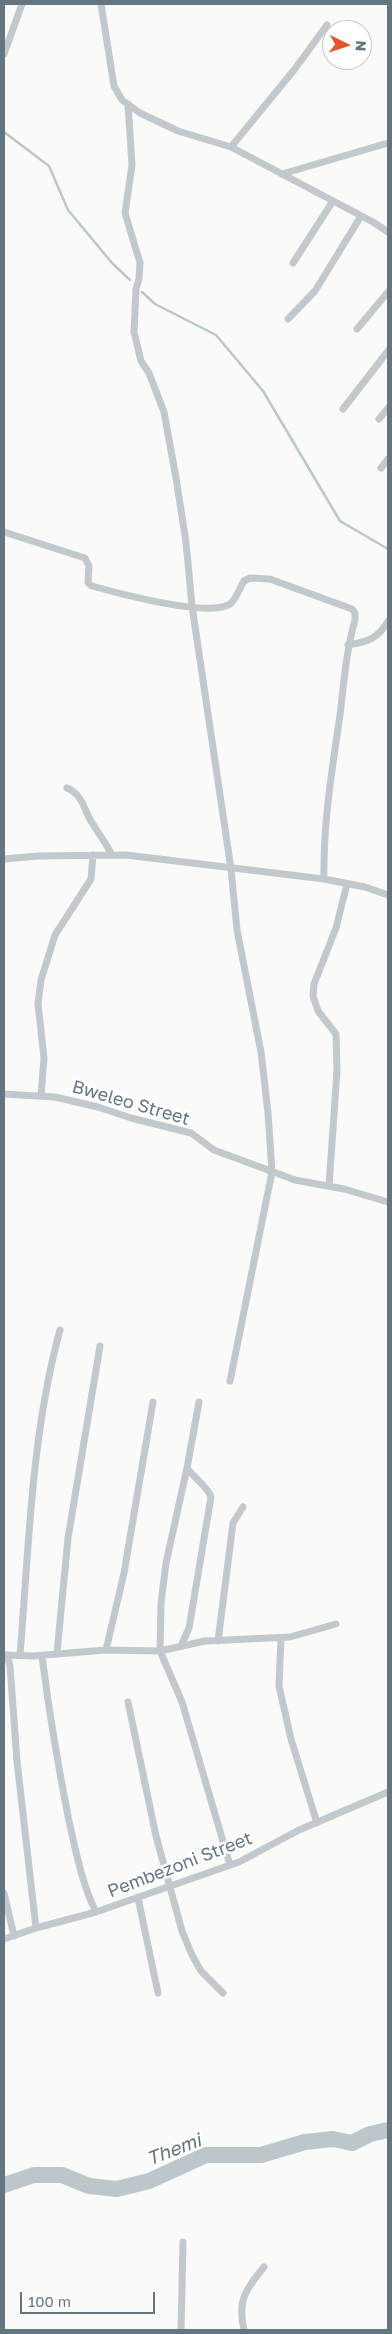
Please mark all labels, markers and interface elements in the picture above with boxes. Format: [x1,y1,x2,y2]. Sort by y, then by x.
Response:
north arrow [322,20,372,70]
text: N [353,40,370,52]
street label: Bweleo Street [70,1076,192,1130]
street label: Pembezoni Street [105,1827,255,1903]
water label: Themi [144,2129,204,2171]
scale bar [22,2282,158,2314]
text: 100 m [28,2292,71,2310]

